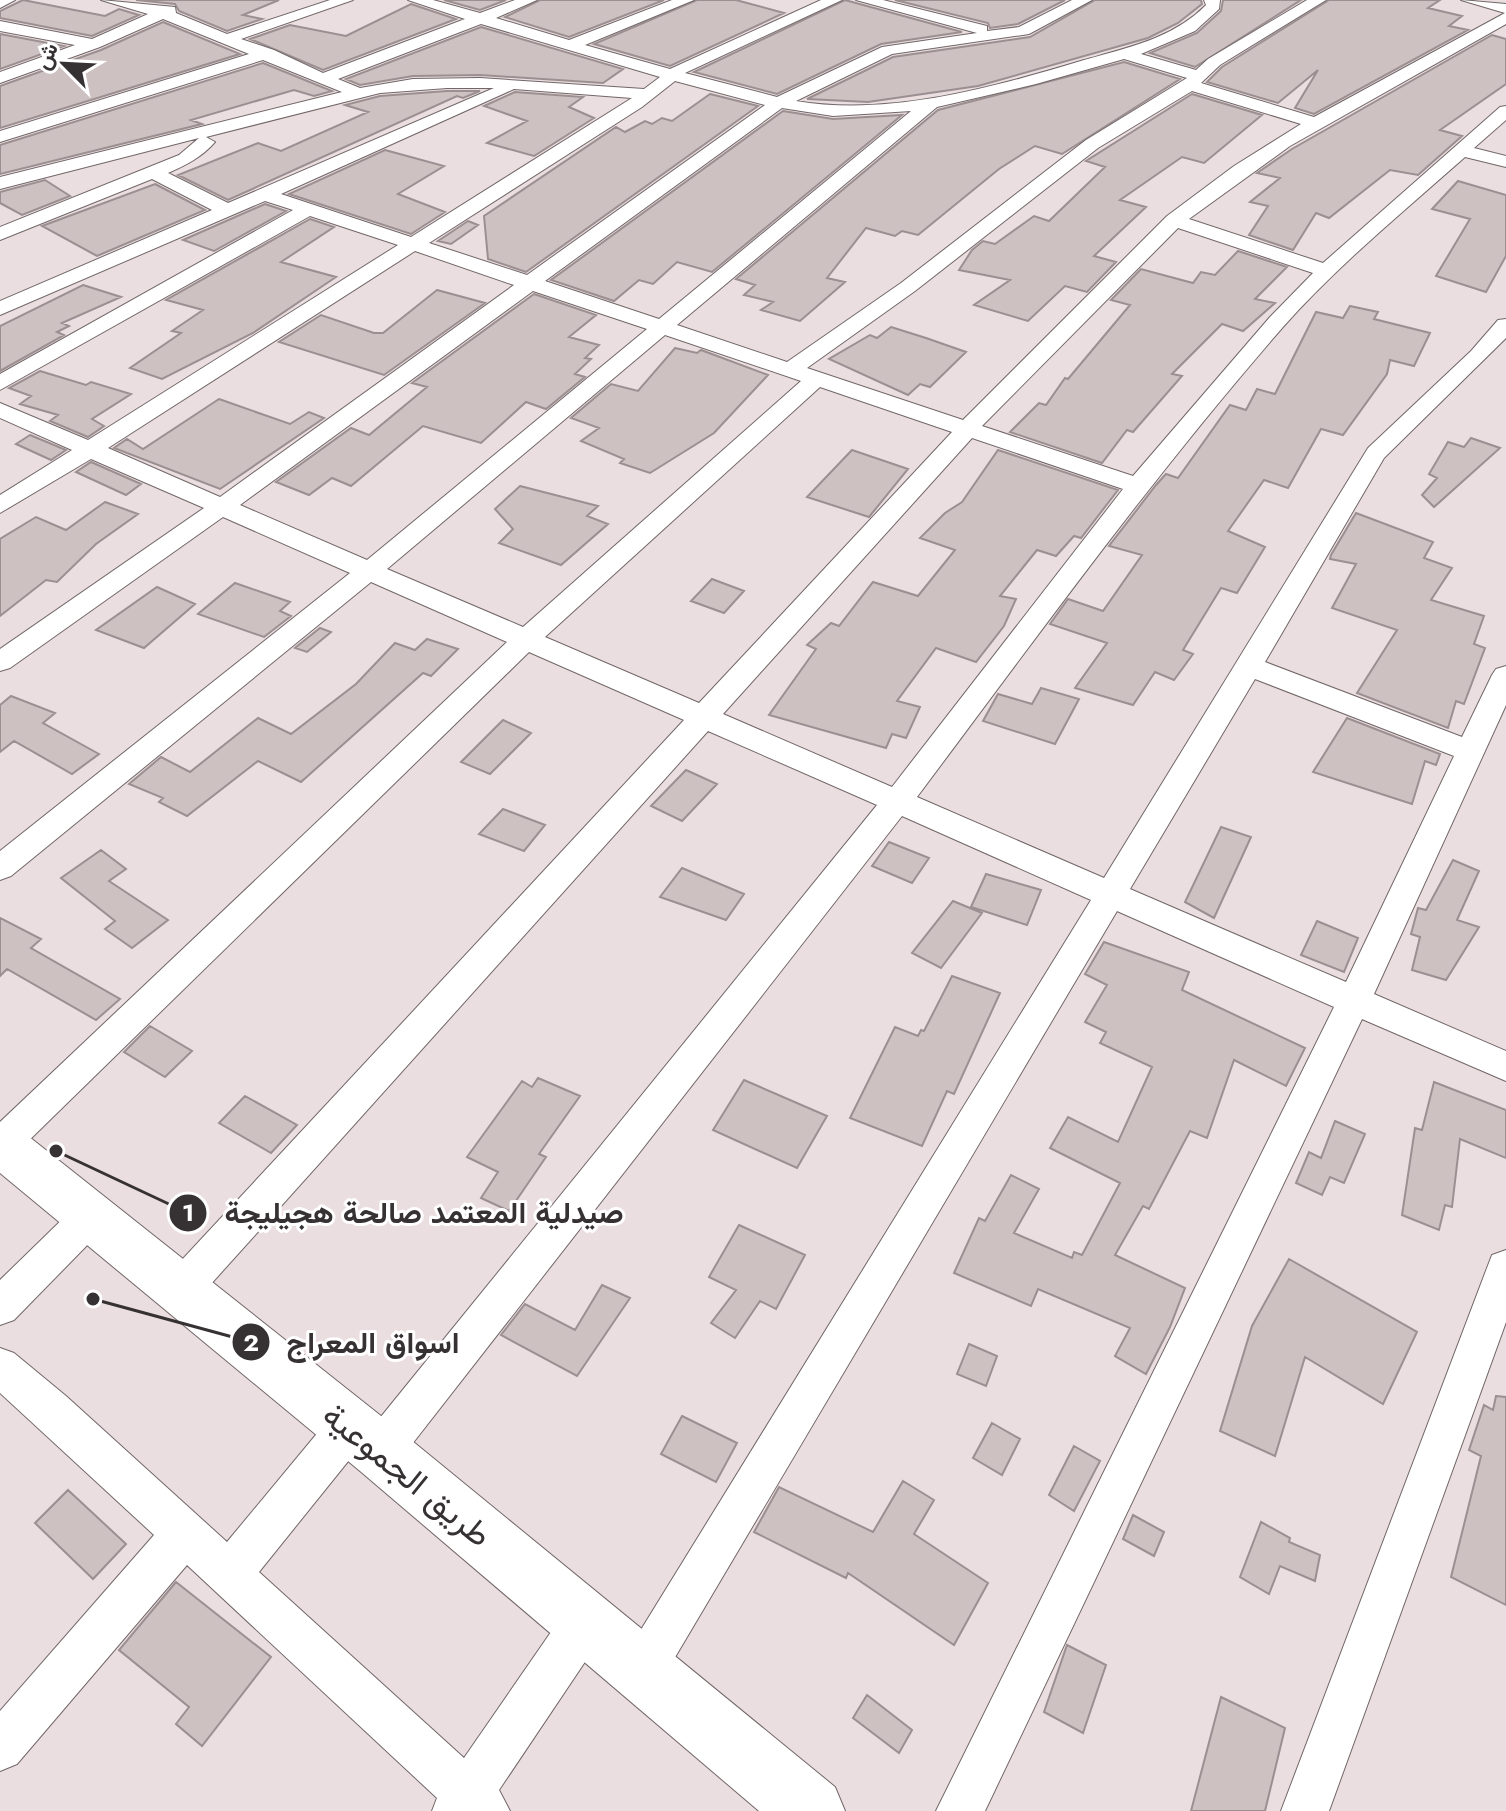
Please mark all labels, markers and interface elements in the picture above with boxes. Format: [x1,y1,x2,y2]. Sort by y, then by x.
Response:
north arrow [24,24,104,104]
text: ش [26,37,66,74]
callout: صيدلية المعتمد صالحة هجيليجة [168,1186,640,1240]
text: صيدلية المعتمد صالحة هجيليجة [224,1191,624,1234]
text: 1 [182,1195,194,1230]
callout: اسواق المعراج [231,1315,476,1369]
text: اسواق المعراج [287,1321,459,1364]
text: 2 [243,1325,259,1360]
street label: طريق الجموعية [312,1391,502,1559]

